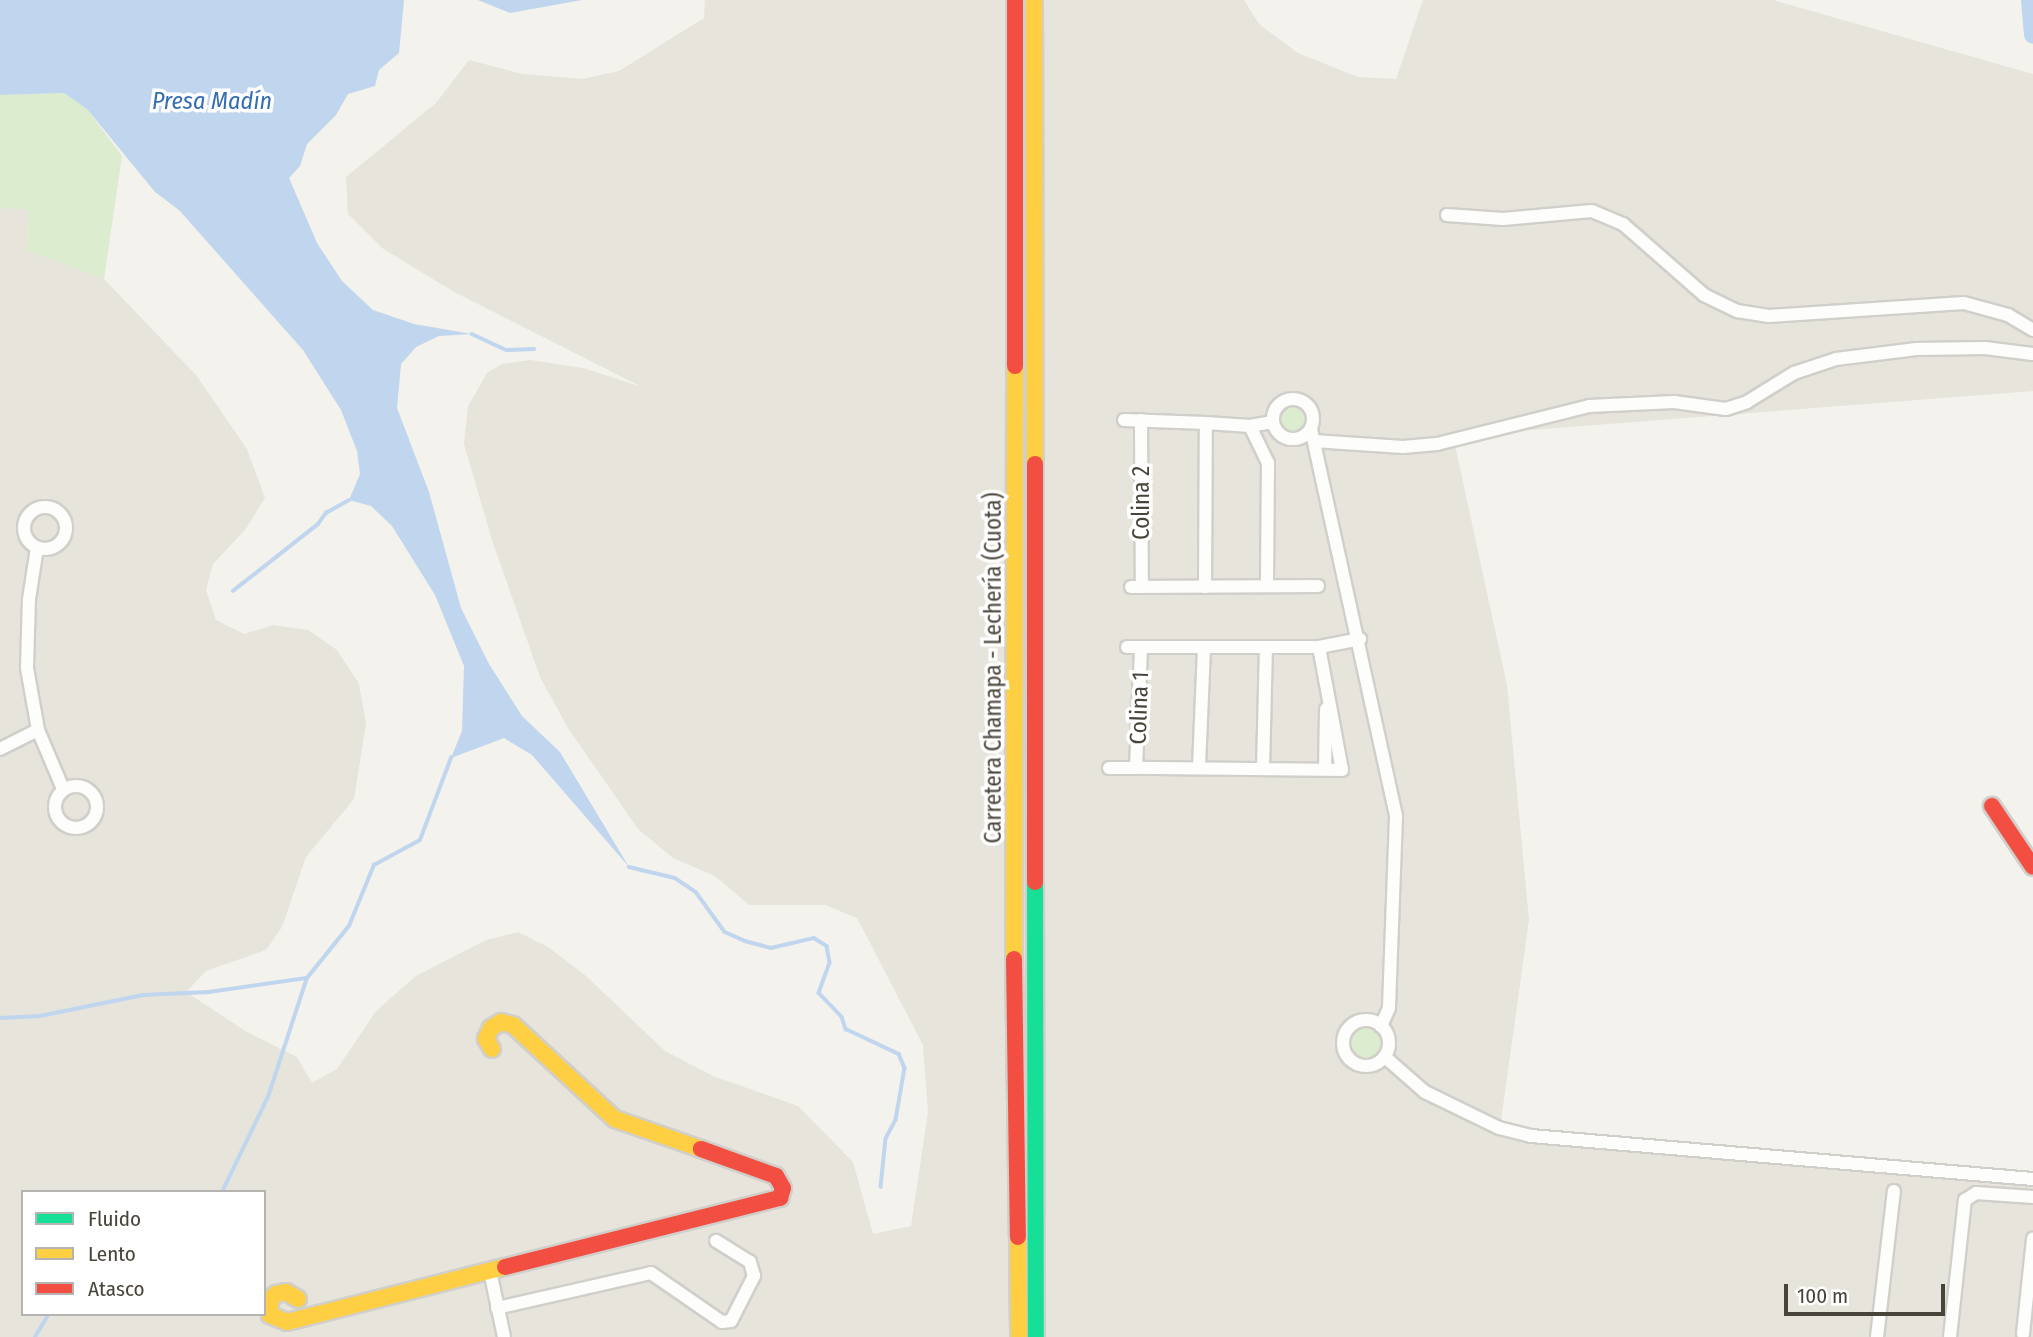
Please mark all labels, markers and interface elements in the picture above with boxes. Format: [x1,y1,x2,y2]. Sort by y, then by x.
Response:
water label: Presa Madín [152,88,272,116]
street label: Colina 2 [1127,466,1155,540]
street label: Carretera Chamapa - Lechería (Cuota) [979,493,1007,843]
street label: Colina 1 [1124,671,1154,745]
legend [21,1190,266,1316]
text: Fluido [88,1206,141,1232]
text: Lento [88,1241,136,1267]
scale bar [1788,1270,1949,1314]
text: Atasco [88,1276,145,1302]
text: 100 m [1797,1283,1848,1309]

